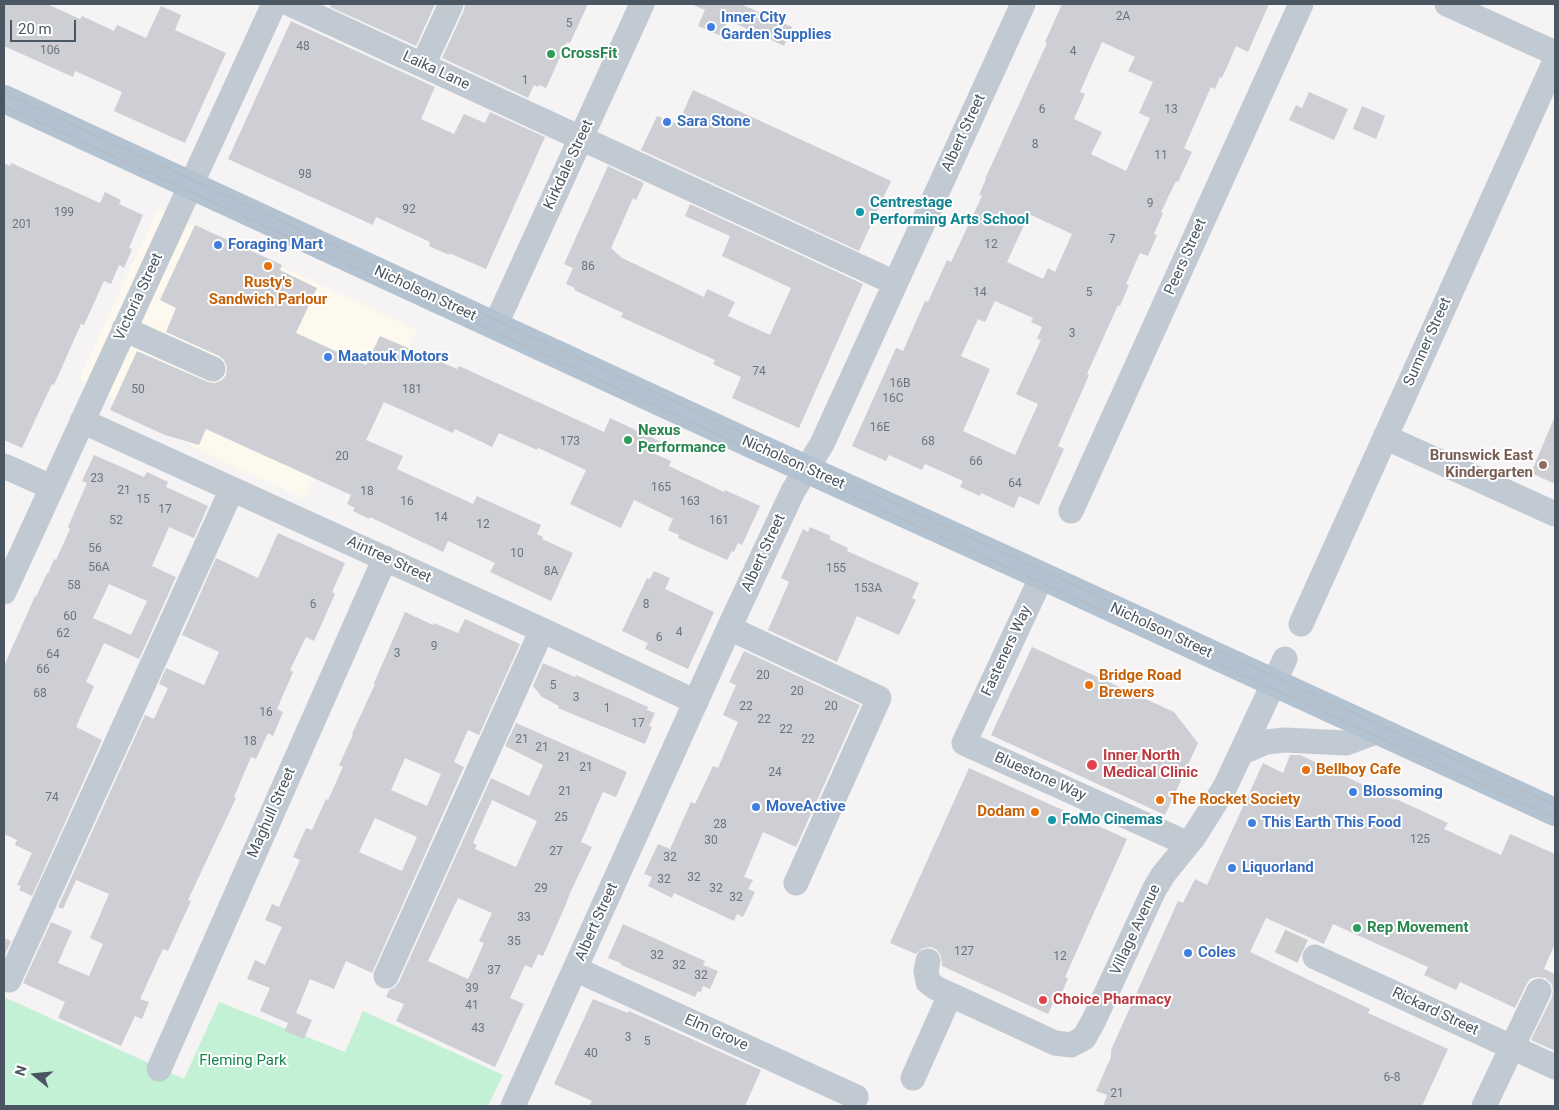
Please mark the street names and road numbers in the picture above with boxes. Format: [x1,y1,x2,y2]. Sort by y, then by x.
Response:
street label: Laika Lane [400,48,472,94]
street label: Albert Street [938,91,990,175]
street label: Kirkdale Street [540,117,598,213]
street label: Peers Street [1161,216,1211,298]
street label: Victoria Street [111,250,167,344]
street label: Nicholson Street [371,262,479,326]
street label: Sumner Street [1400,295,1456,389]
street label: Nicholson Street [739,432,847,494]
street label: Albert Street [738,511,790,595]
street label: Aintree Street [344,533,434,587]
street label: Nicholson Street [1107,599,1215,663]
street label: Fasteners Way [978,603,1036,699]
street label: Bluestone Way [991,749,1089,805]
street label: Maghull Street [244,765,300,861]
street label: Albert Street [572,880,622,964]
street label: Village Avenue [1107,882,1165,978]
street label: Rickard Street [1389,984,1481,1040]
street label: Elm Grove [681,1011,751,1055]

